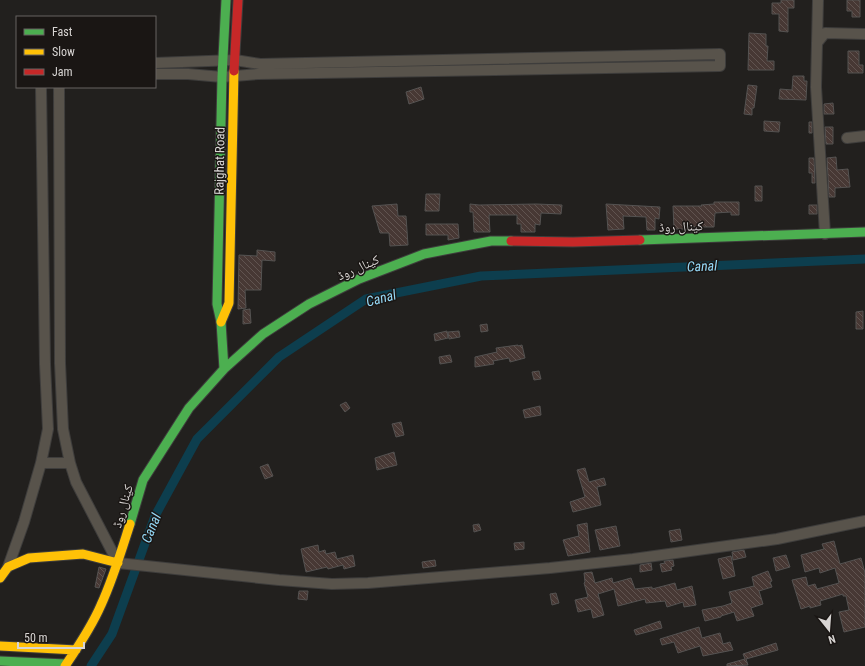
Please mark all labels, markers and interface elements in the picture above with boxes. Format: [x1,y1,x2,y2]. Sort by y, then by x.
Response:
legend [16,16,156,88]
text: Fast [52,25,73,39]
text: Slow [52,45,75,59]
text: Jam [52,65,73,79]
street label: Rajghat Road [211,127,228,195]
street label: کینال روڈ [659,218,704,236]
street label: کینال روڈ [335,251,382,284]
water label: Canal [687,257,718,275]
water label: Canal [364,286,399,310]
street label: کینال روڈ [109,482,137,530]
water label: Canal [138,510,164,545]
north arrow [809,610,849,650]
scale bar [18,624,84,650]
text: 50 m [24,631,48,645]
text: N [826,632,837,646]

